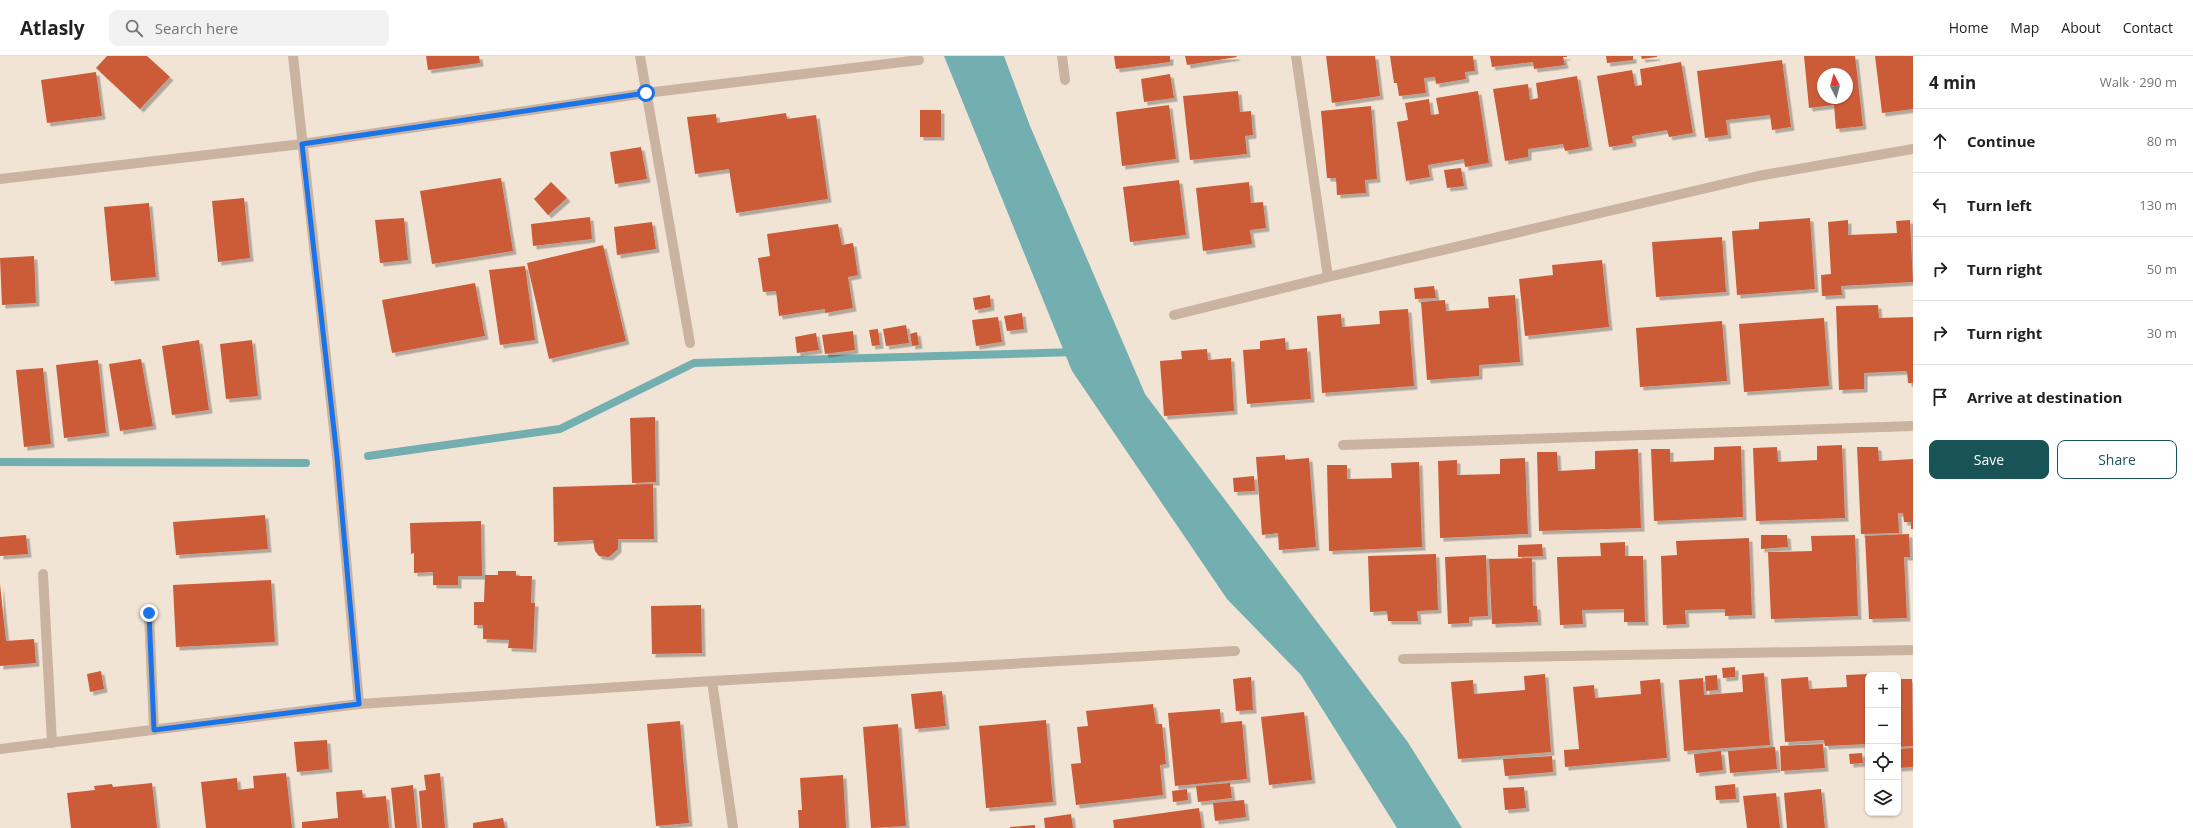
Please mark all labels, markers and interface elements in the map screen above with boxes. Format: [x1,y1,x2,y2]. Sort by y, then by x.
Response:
search box [109,10,389,46]
text: Atlasly [20,15,85,41]
icon: search [123,17,145,39]
text: Search here [155,18,238,38]
text: Home [1949,18,1988,37]
text: Map [2010,18,2039,37]
text: About [2061,18,2101,37]
text: Contact [2123,18,2173,37]
north arrow [1817,68,1853,104]
text: 4 min [1929,71,1976,94]
text: Walk · 290 m [2100,73,2177,91]
route start [637,84,655,102]
icon: ahead [1929,130,1951,152]
text: Continue [1967,131,2035,151]
text: 80 m [2147,132,2177,150]
icon: left [1929,194,1951,216]
text: Turn left [1967,195,2032,215]
text: 130 m [2139,196,2177,214]
icon: right [1929,258,1951,280]
text: Turn right [1967,259,2042,279]
text: 50 m [2147,260,2177,278]
icon: right [1929,322,1951,344]
text: Turn right [1967,323,2042,343]
text: 30 m [2147,324,2177,342]
icon: arrive [1929,386,1951,408]
text: Arrive at destination [1967,387,2122,407]
button: Save [1929,440,2049,479]
button: Share [2057,440,2177,479]
route end [140,604,158,622]
map controls [1865,672,1901,816]
button: + [1865,672,1901,708]
button: − [1865,708,1901,744]
button: locate [1865,744,1901,780]
button: layers [1865,780,1901,816]

